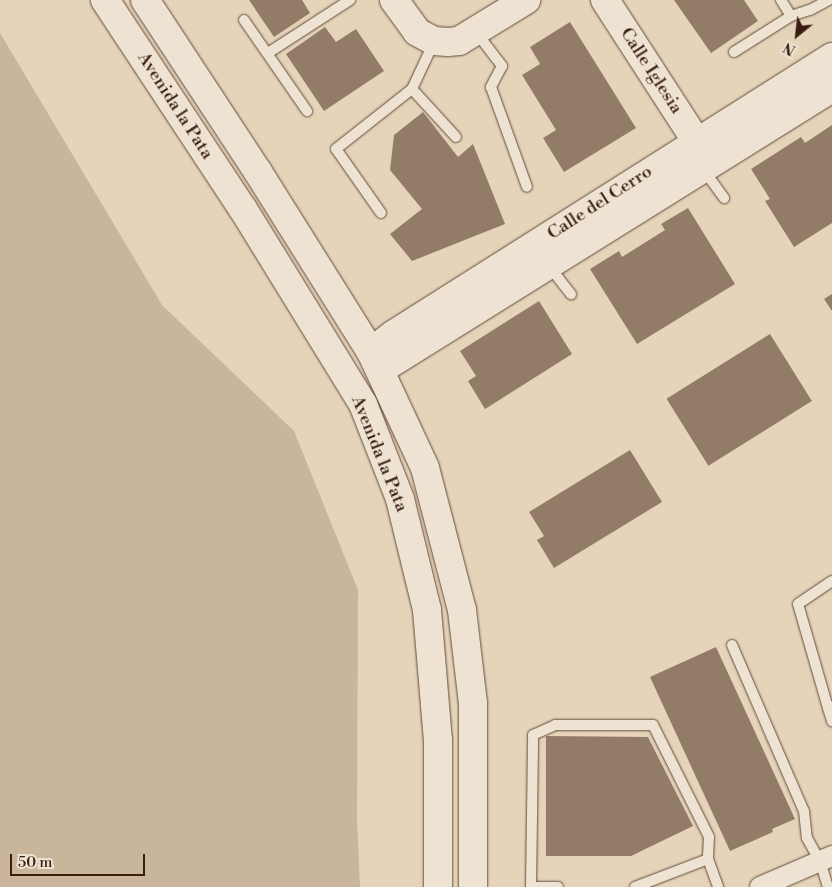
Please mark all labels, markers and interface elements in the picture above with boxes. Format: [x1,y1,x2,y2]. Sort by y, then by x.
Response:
north arrow [772,10,822,60]
street label: Calle Iglesia [615,24,687,118]
text: N [781,38,799,59]
street label: Avenida la Pata [132,48,218,164]
street label: Calle del Cerro [544,161,656,245]
street label: Avenida la Pata [346,393,412,515]
scale bar [12,844,148,876]
text: 50 m [18,853,52,872]

